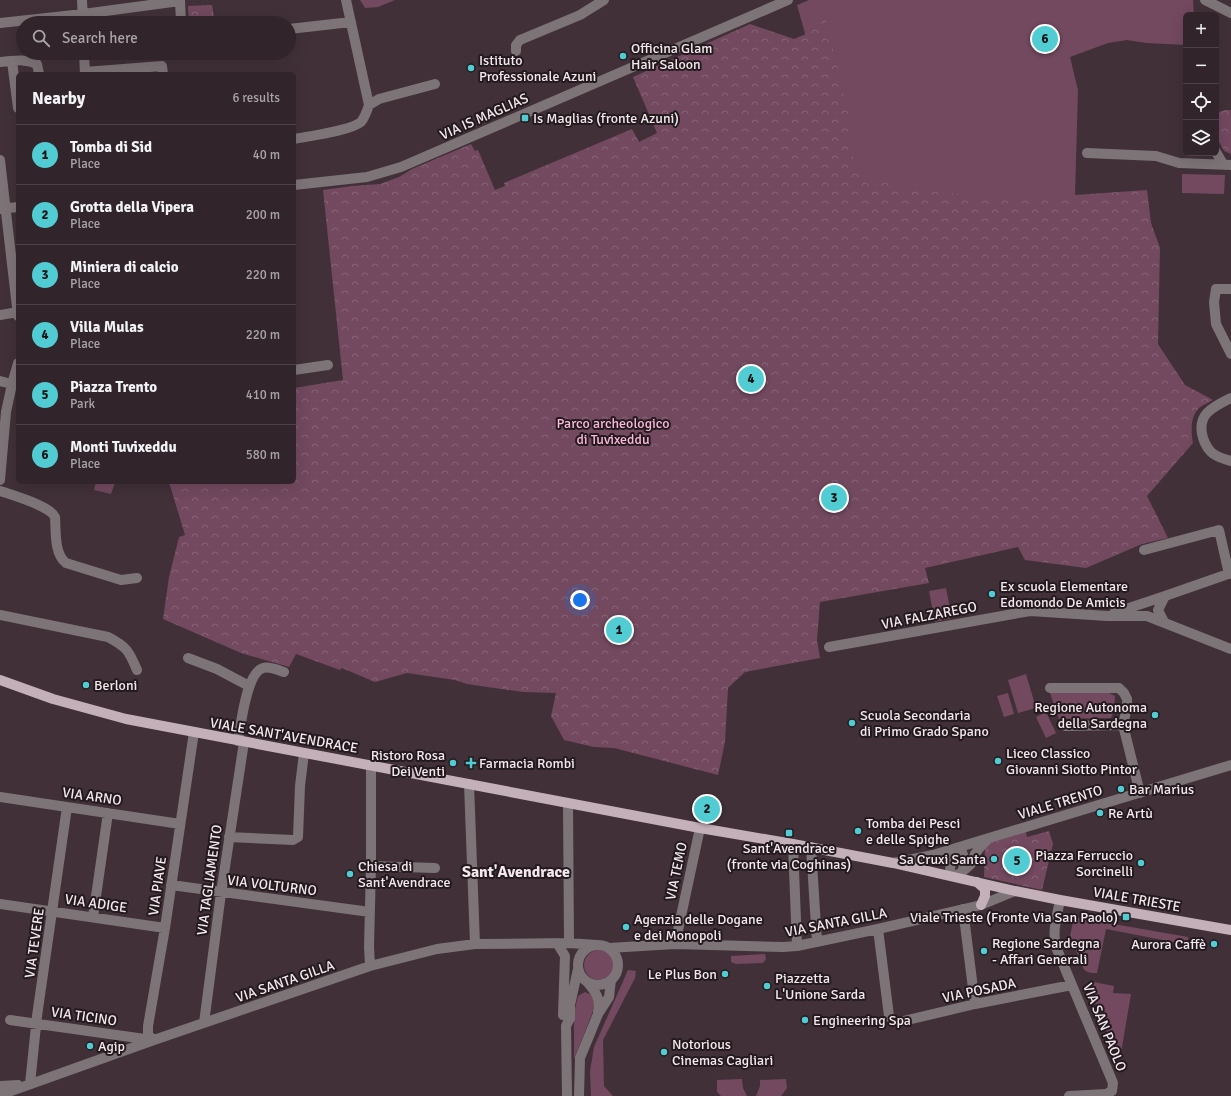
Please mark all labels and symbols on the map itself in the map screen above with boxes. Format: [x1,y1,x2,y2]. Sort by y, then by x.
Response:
pin: 6 [1032,24,1058,54]
place label: Officina Glam Hair Saloon [631,40,712,73]
marker: Officina Glam Hair Saloon [618,51,628,61]
place label: Istituto Professionale Azuni [479,52,596,85]
marker: Istituto Professionale Azuni [466,63,476,73]
street label: VIA IS MAGLIAS [437,89,531,144]
place label: Is Maglias (fronte Azuni) [533,110,679,127]
marker: Is Maglias (fronte Azuni) [520,113,530,123]
pin: 4 [738,364,764,394]
park label: Parco archeologico di Tuvixeddu [556,415,670,448]
pin: 3 [821,483,847,513]
place label: Ex scuola Elementare Edomondo De Amicis [1000,578,1128,611]
marker: Ex scuola Elementare Edomondo De Amicis [987,589,997,599]
your location [570,590,590,610]
street label: VIA FALZAREGO [880,598,978,633]
pin: 1 [606,615,632,645]
place label: Berloni [94,677,137,694]
marker: Berloni [81,680,91,690]
place label: Regione Autonoma della Sardegna [1034,699,1147,732]
place label: Scuola Secondaria di Primo Grado Spano [860,707,989,740]
marker: Regione Autonoma della Sardegna [1150,710,1160,720]
street label: VIALE SANT'AVENDRACE [209,714,359,757]
marker: Scuola Secondaria di Primo Grado Spano [847,718,857,728]
place label: Liceo Classico Giovanni Siotto Pintor [1006,745,1138,778]
place label: Ristoro Rosa Dei Venti [371,747,445,780]
place label: Farmacia Rombi [479,755,575,772]
marker: Liceo Classico Giovanni Siotto Pintor [993,756,1003,766]
marker: Ristoro Rosa Dei Venti [448,758,458,768]
marker: Farmacia Rombi [466,758,476,768]
place label: Bar Marius [1129,781,1194,798]
street label: VIALE TRENTO [1016,782,1104,823]
street label: VIA ARNO [61,784,123,809]
marker: Bar Marius [1116,784,1126,794]
pin: 2 [694,794,720,824]
place label: Re Artù [1108,805,1153,822]
marker: Re Artù [1095,808,1105,818]
place label: Tomba dei Pesci e delle Spighe [866,815,960,848]
street label: VIA TAGLIAMENTO [193,824,226,936]
marker: Tomba dei Pesci e delle Spighe [853,826,863,836]
marker: Sant'Avendrace (fronte via Coghinas) [784,828,794,838]
street label: VIA TEMO [662,840,691,902]
place label: Sant'Avendrace (fronte via Coghinas) [727,840,851,873]
pin: 5 [1004,846,1030,876]
place label: Piazza Ferruccio Sorcinelli [1035,847,1133,880]
place label: Sa Cruxi Santa [899,851,986,868]
marker: Sa Cruxi Santa [989,854,999,864]
street label: VIA PIAVE [145,855,170,917]
place label: Chiesa di Sant'Avendrace [358,858,451,891]
marker: Piazza Ferruccio Sorcinelli [1136,858,1146,868]
district label: Sant'Avendrace [462,862,570,882]
marker: Chiesa di Sant'Avendrace [345,869,355,879]
street label: VIA VOLTURNO [226,872,318,899]
street label: VIALE TRIESTE [1092,883,1182,916]
street label: VIA ADIGE [64,891,128,916]
street label: VIA SANTA GILLA [784,904,889,941]
street label: VIA TEVERE [21,907,48,979]
place label: Viale Trieste (Fronte Via San Paolo) [910,909,1118,926]
place label: Agenzia delle Dogane e dei Monopoli [634,911,763,944]
marker: Viale Trieste (Fronte Via San Paolo) [1121,912,1131,922]
marker: Agenzia delle Dogane e dei Monopoli [621,922,631,932]
place label: Regione Sardegna - Affari Generali [992,935,1100,968]
place label: Aurora Caffè [1131,936,1206,953]
marker: Aurora Caffè [1209,939,1219,949]
marker: Regione Sardegna - Affari Generali [979,946,989,956]
street label: VIA SANTA GILLA [234,956,337,1006]
place label: Le Plus Bon [648,966,717,983]
marker: Le Plus Bon [720,969,730,979]
place label: Piazzetta L'Unione Sarda [775,970,865,1003]
street label: VIA POSADA [941,974,1018,1007]
marker: Piazzetta L'Unione Sarda [762,981,772,991]
street label: VIA SAN PAOLO [1079,981,1130,1074]
street label: VIA TICINO [50,1003,118,1030]
place label: Engineering Spa [813,1012,911,1029]
marker: Engineering Spa [800,1015,810,1025]
place label: Notorious Cinemas Cagliari [672,1036,773,1069]
place label: Agip [98,1038,125,1055]
marker: Agip [85,1041,95,1051]
marker: Notorious Cinemas Cagliari [659,1047,669,1057]

